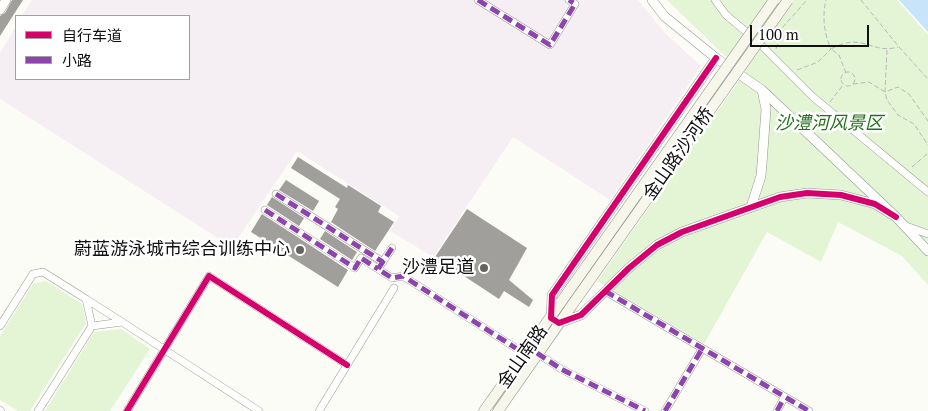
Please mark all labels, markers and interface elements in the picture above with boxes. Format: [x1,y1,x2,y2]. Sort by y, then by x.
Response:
legend [15,15,190,80]
scale bar [753,15,872,47]
text: 100 m [758,24,799,44]
text: 自行车道 [62,25,122,45]
text: 小路 [62,50,92,70]
street label: 金山路沙河桥 [639,104,719,204]
park label: 沙澧河风景区 [775,113,883,135]
place label: 蔚蓝游泳城市综合训练中心 [74,239,290,261]
marker: 蔚蓝游泳城市综合训练中心 [294,244,306,256]
place label: 沙澧足道 [402,257,474,279]
marker: 沙澧足道 [478,262,490,274]
street label: 金山南路 [494,321,552,393]

